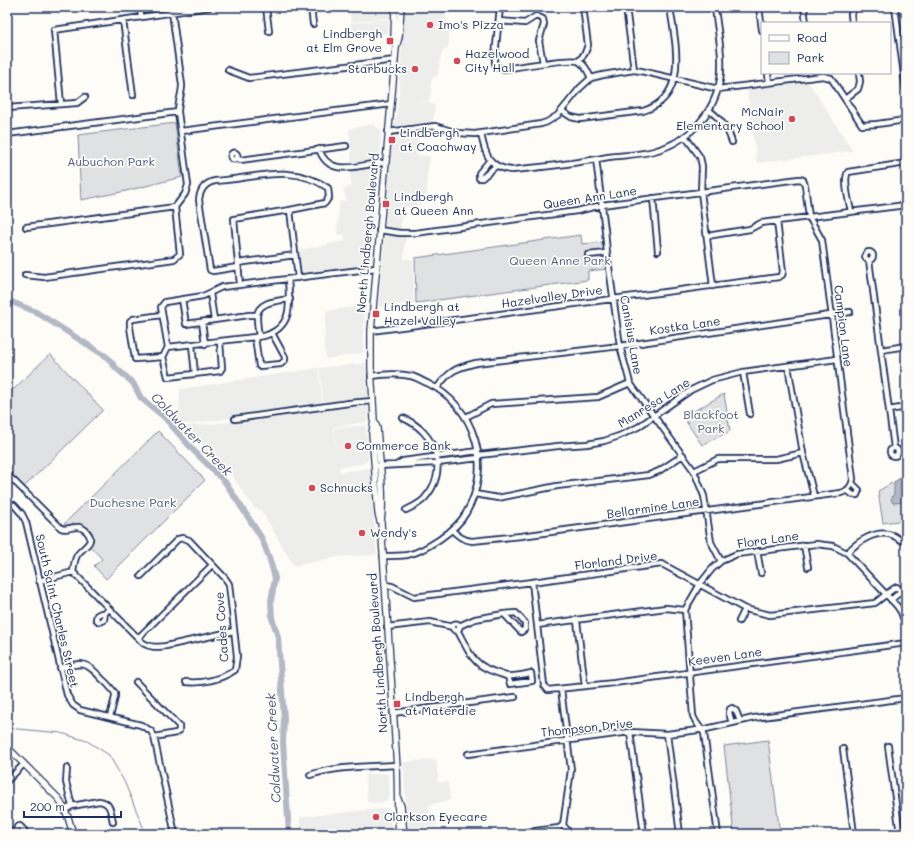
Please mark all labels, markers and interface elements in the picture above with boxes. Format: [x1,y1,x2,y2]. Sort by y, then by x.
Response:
place label: Imo's Pizza [438,16,504,32]
marker: Imo's Pizza [425,20,435,30]
legend [761,22,891,74]
place label: Lindbergh at Elm Grove [306,25,382,55]
text: Road [797,29,827,45]
marker: Lindbergh at Elm Grove [385,36,395,46]
place label: Hazelwood City Hall [465,45,530,75]
text: Park [797,49,824,65]
marker: Hazelwood City Hall [452,56,462,66]
place label: Starbucks [348,60,407,76]
marker: Starbucks [410,64,420,74]
place label: McNair Elementary School [676,103,784,133]
marker: McNair Elementary School [787,114,797,124]
place label: Lindbergh at Coachway [400,124,477,154]
marker: Lindbergh at Coachway [387,135,397,145]
street label: North Lindbergh Boulevard [352,152,382,313]
park label: Aubuchon Park [67,153,155,169]
street label: Queen Ann Lane [542,182,638,212]
place label: Lindbergh at Queen Ann [394,188,473,218]
marker: Lindbergh at Queen Ann [381,199,391,209]
park label: Queen Anne Park [509,252,611,268]
street label: Hazelvalley Drive [500,281,604,311]
street label: Campion Lane [831,284,857,368]
street label: Canisius Lane [617,294,647,376]
place label: Lindbergh at Hazel Valley [384,298,460,328]
marker: Lindbergh at Hazel Valley [371,309,381,319]
street label: Kostka Lane [649,312,721,338]
street label: Manresa Lane [614,374,693,431]
water label: Coldwater Creek [148,388,237,480]
park label: Blackfoot Park [683,406,739,436]
place label: Commerce Bank [356,437,451,453]
marker: Commerce Bank [343,441,353,451]
place label: Schnucks [320,479,373,495]
marker: Schnucks [307,483,317,493]
street label: Bellarmine Lane [605,493,700,521]
park label: Duchesne Park [89,494,177,510]
place label: Wendy's [370,524,417,540]
street label: Flora Lane [736,527,800,551]
marker: Wendy's [357,528,367,538]
street label: South Saint Charles Street [33,532,83,689]
street label: Florland Drive [574,547,658,573]
street label: North Lindbergh Boulevard [363,572,391,733]
street label: Cades Cove [211,591,231,663]
street label: Keeven Lane [687,643,763,669]
place label: Lindbergh at Materdie [405,688,476,718]
water label: Coldwater Creek [261,692,284,803]
marker: Lindbergh at Materdie [392,699,402,709]
street label: Thompson Drive [540,714,634,740]
scale bar [24,793,121,819]
text: 200 m [30,798,65,814]
place label: Clarkson Eyecare [384,808,487,824]
marker: Clarkson Eyecare [371,812,381,822]

